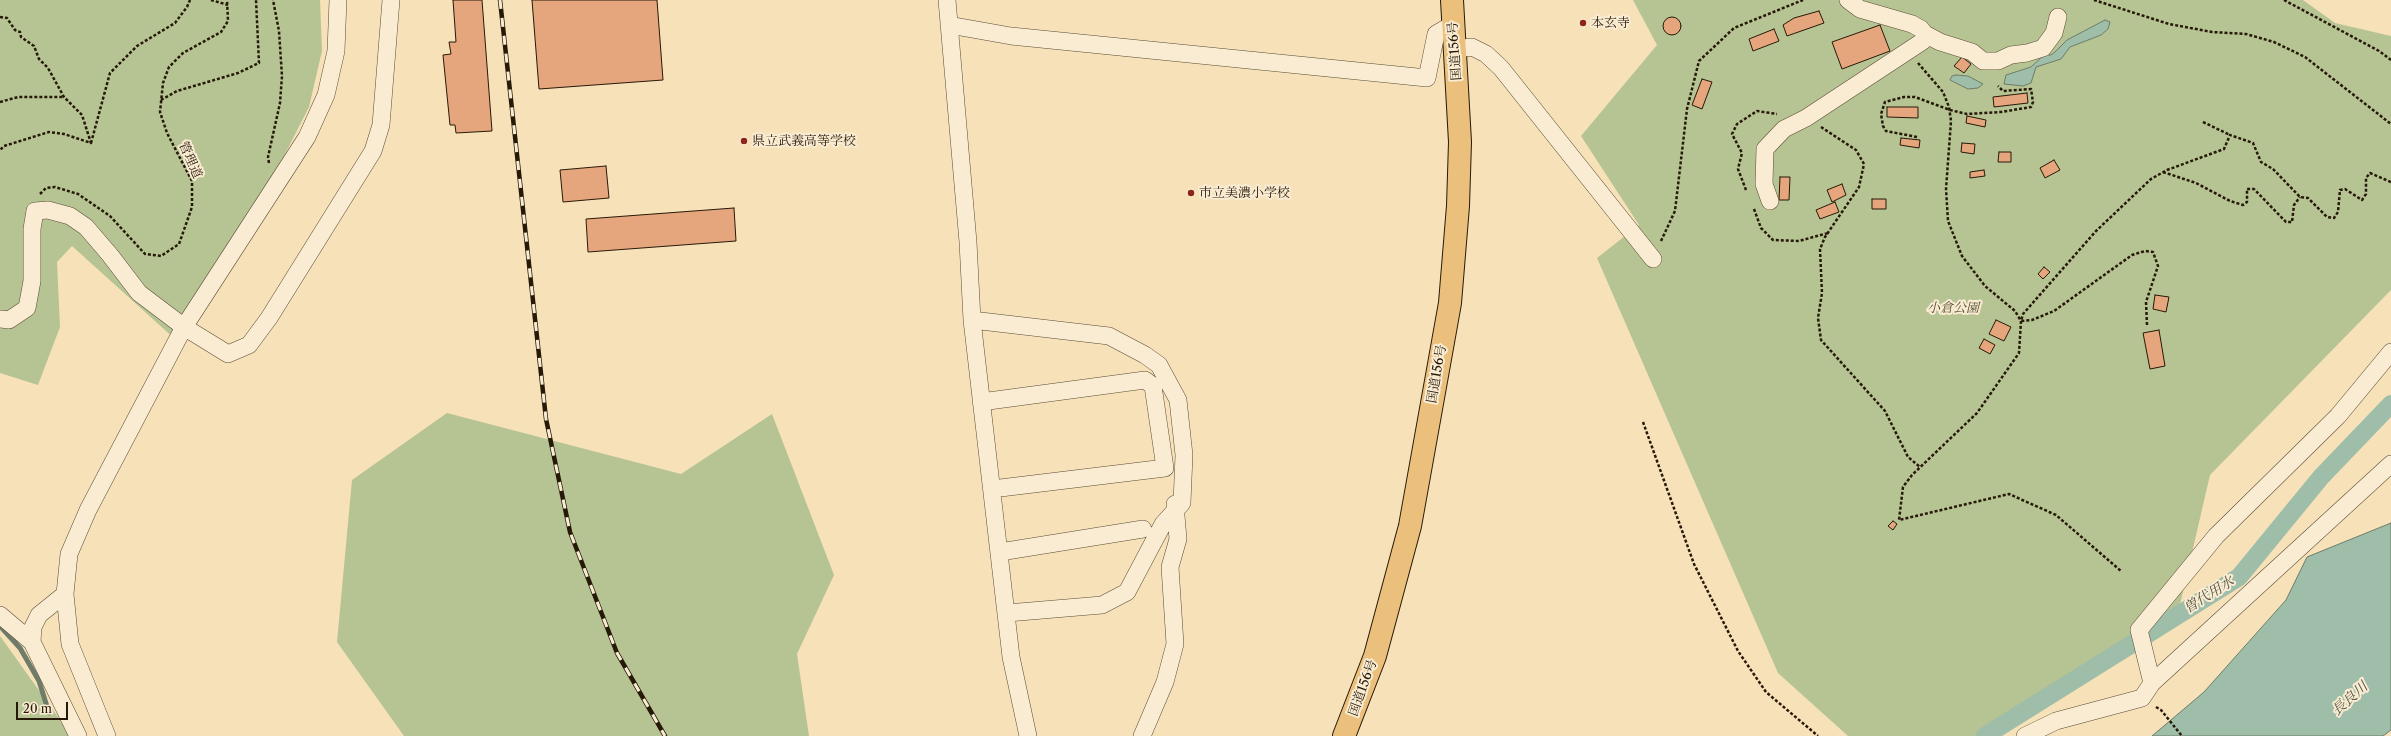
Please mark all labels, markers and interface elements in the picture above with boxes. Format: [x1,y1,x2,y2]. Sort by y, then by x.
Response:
place label: 本玄寺 [1591,15,1630,31]
marker: 本玄寺 [1578,18,1588,28]
street label: 国道156号 [1445,21,1465,81]
place label: 県立武義高等学校 [752,133,856,149]
marker: 県立武義高等学校 [739,136,749,146]
street label: 管理道 [175,139,205,181]
place label: 市立美濃小学校 [1199,185,1290,201]
marker: 市立美濃小学校 [1186,188,1196,198]
park label: 小倉公園 [1927,300,1979,316]
street label: 国道156号 [1424,344,1450,404]
water label: 曽代用水 [2181,573,2237,617]
street label: 国道156号 [1346,658,1380,718]
water label: 長良川 [2329,679,2371,719]
scale bar [18,694,70,720]
text: 20 m [23,701,52,716]

